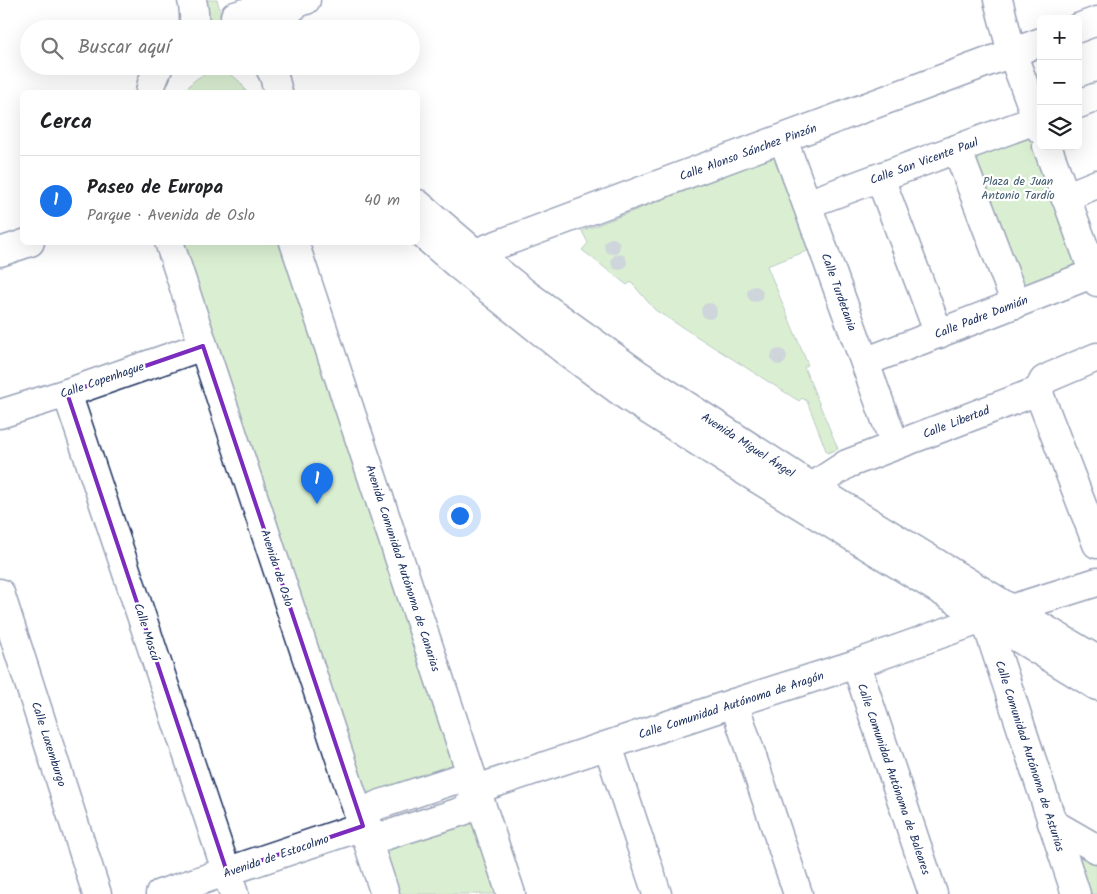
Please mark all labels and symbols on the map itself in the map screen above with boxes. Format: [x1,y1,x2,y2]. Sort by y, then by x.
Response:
street label: Calle Alonso Sánchez Pinzón [677,119,820,186]
street label: Calle San Vicente Paul [867,133,981,190]
park label: Plaza de Juan Antonio Tardío [981,172,1055,205]
street label: Calle Turdetania [816,251,862,334]
street label: Calle Padre Damián [932,291,1031,344]
street label: Calle Copenhague [57,357,147,404]
street label: Calle Libertad [920,401,993,444]
street label: Avenida Miguel Ángel [697,408,798,483]
street label: Avenida Comunidad Autónoma de Canarias [360,462,445,674]
pin: 1 [301,463,333,504]
your location [447,503,473,529]
street label: Avenida de Oslo [255,527,298,609]
street label: Calle Moscú [128,601,165,664]
street label: Calle Comunidad Autónoma de Asturias [990,658,1069,854]
street label: Calle Comunidad Autónoma de Aragón [636,666,826,745]
street label: Calle Comunidad Autónoma de Baleares [852,681,935,877]
street label: Calle Luxemburgo [26,699,71,789]
street label: Avenida de Estocolmo [221,829,332,883]

